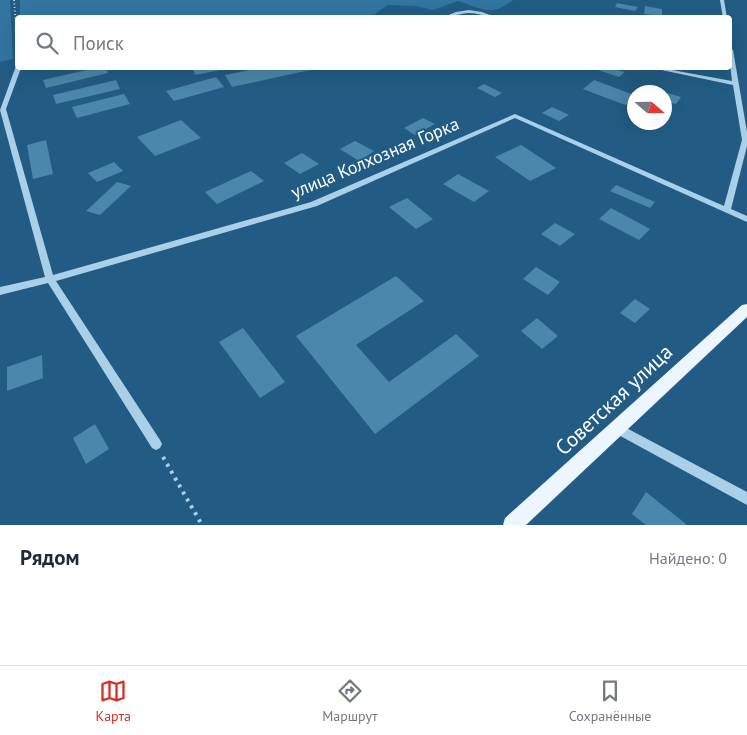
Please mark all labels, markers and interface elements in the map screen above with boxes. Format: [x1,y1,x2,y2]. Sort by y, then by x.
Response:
search box [15,15,732,70]
icon: search [33,29,61,57]
text: Поиск [73,31,124,55]
north arrow [627,85,672,130]
street label: улица Колхозная Горка [287,112,462,203]
street label: Советская улица [549,338,678,461]
text: Рядом [20,544,79,571]
text: Найдено: 0 [649,548,727,568]
tab: Карта [96,677,131,725]
tab: Маршрут [322,677,378,725]
tab: Сохранённые [569,677,651,725]

